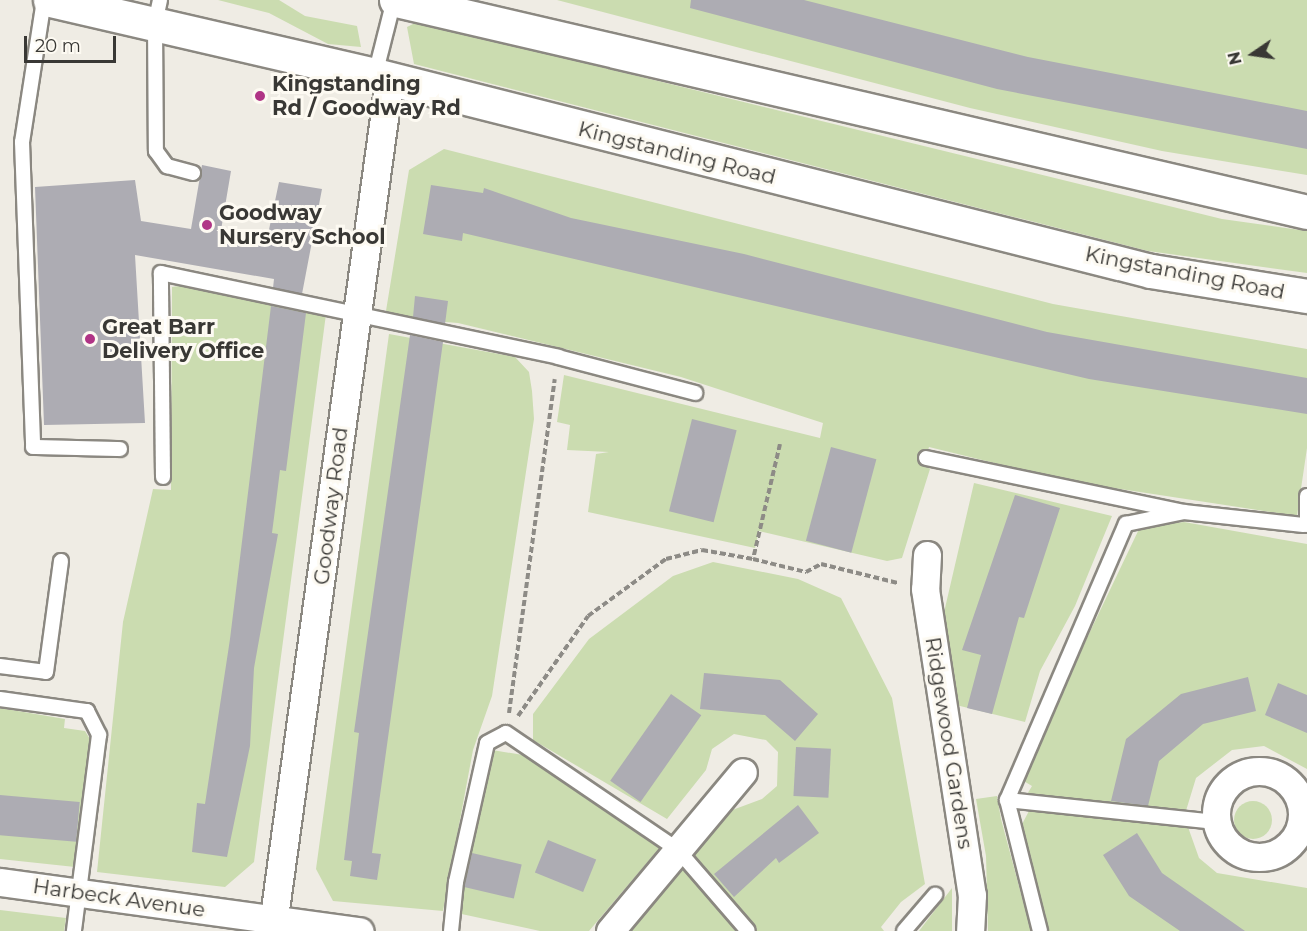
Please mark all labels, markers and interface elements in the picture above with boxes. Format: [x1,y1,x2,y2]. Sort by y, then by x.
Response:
scale bar [27,24,118,62]
north arrow [1223,24,1283,84]
text: 20 m [35,35,81,57]
text: N [1224,50,1246,67]
place label: Kingstanding Rd / Goodway Rd [272,71,461,121]
marker: Kingstanding Rd / Goodway Rd [253,89,267,103]
street label: Kingstanding Road [575,116,779,190]
place label: Goodway Nursery School [219,200,386,250]
marker: Goodway Nursery School [200,218,214,232]
street label: Kingstanding Road [1083,241,1287,305]
place label: Great Barr Delivery Office [102,314,264,364]
marker: Great Barr Delivery Office [83,332,97,346]
street label: Goodway Road [309,426,353,586]
street label: Ridgewood Gardens [920,635,978,851]
street label: Harbeck Avenue [31,873,207,923]

